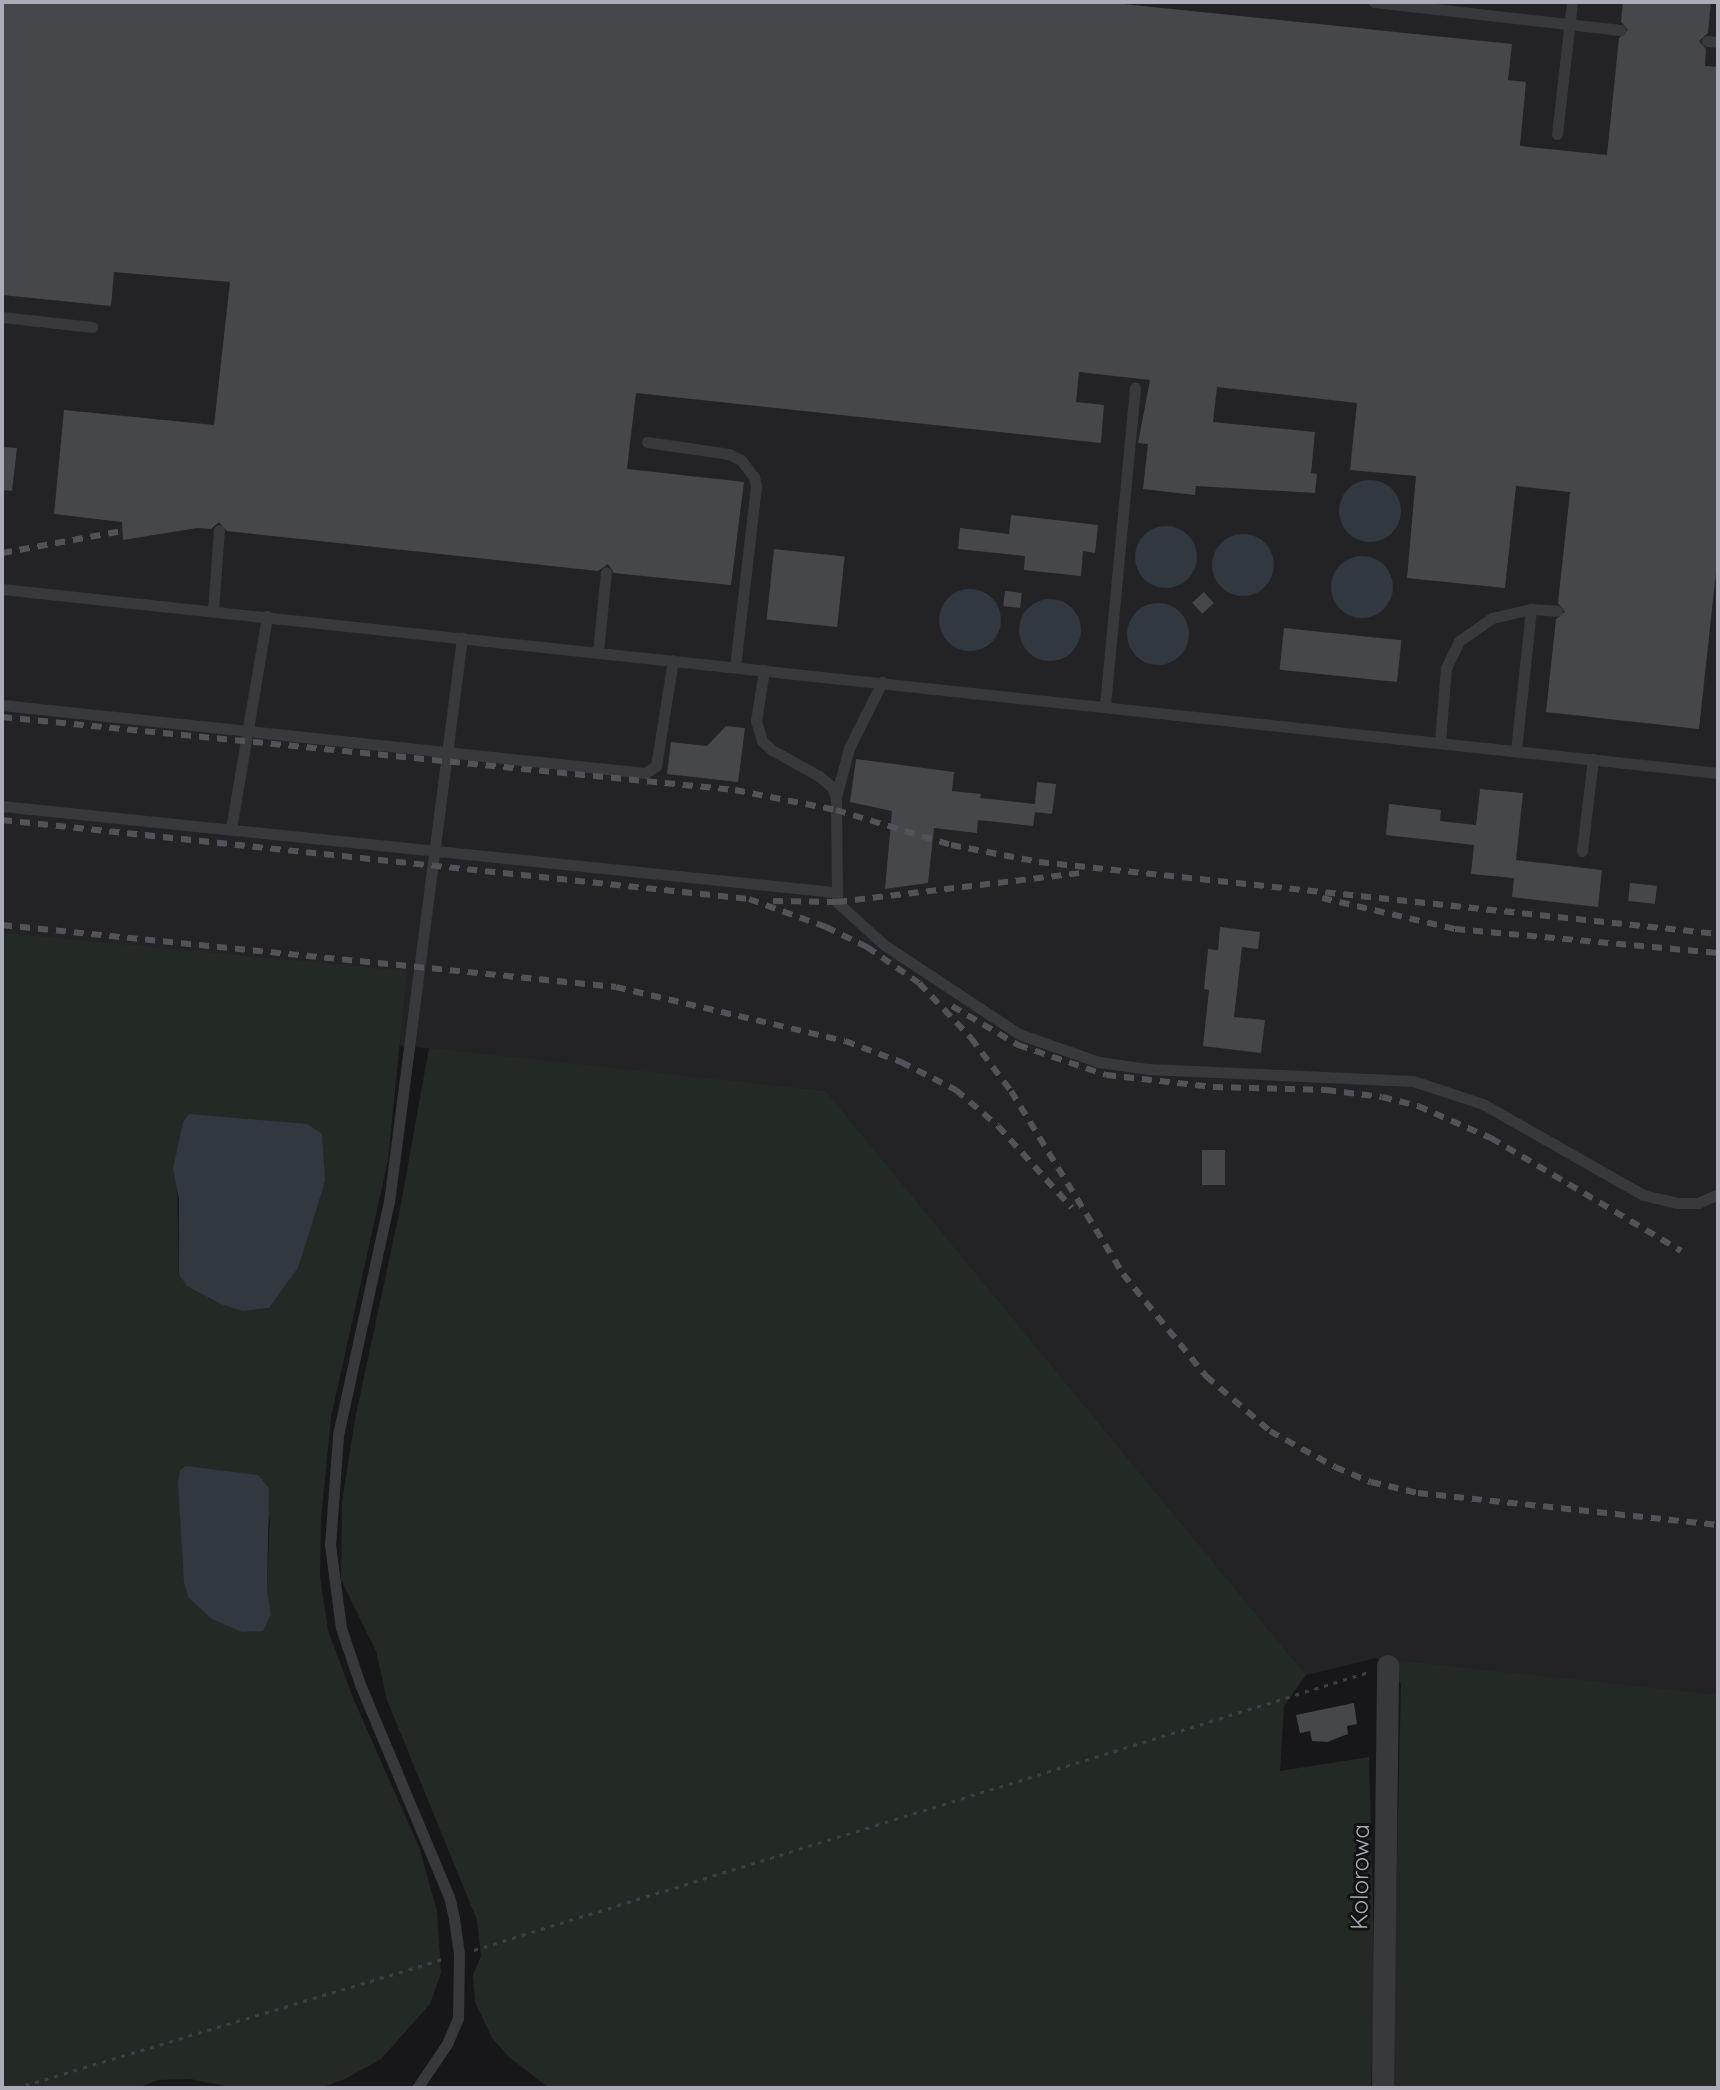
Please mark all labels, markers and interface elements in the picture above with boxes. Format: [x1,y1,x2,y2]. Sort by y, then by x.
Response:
street label: Kolorowa [1345,1824,1375,1930]

